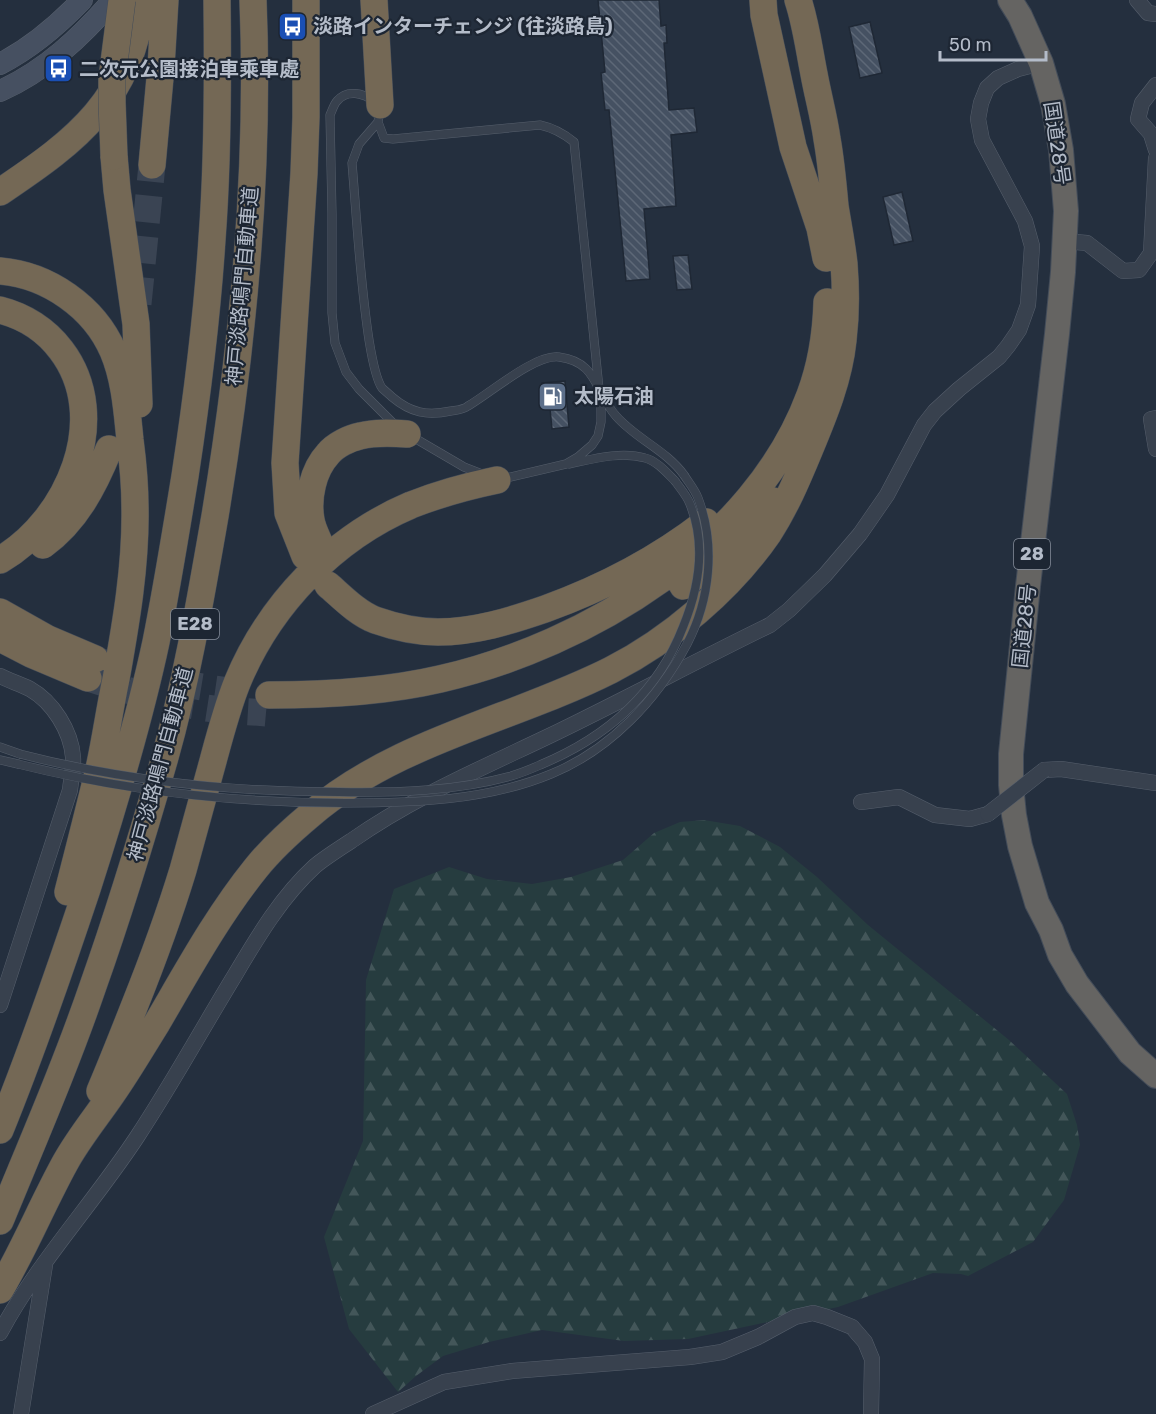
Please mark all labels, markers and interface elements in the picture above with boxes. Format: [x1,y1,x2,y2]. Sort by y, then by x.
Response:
bus stop icon: 淡路インターチェンジ (往淡路島) [276,10,308,42]
place label: 淡路インターチェンジ (往淡路島) [313,14,613,38]
scale bar [940,24,1046,62]
text: 50 m [949,34,992,56]
bus stop icon: 二次元公園接泊車乘車處 [42,53,74,85]
place label: 二次元公園接泊車乘車處 [79,57,299,81]
street label: 国道28号 [1039,100,1075,186]
street label: 神戸淡路鳴門自動車道 [221,185,263,387]
fuel station icon: 太陽石油 [537,380,569,412]
place label: 太陽石油 [574,384,654,408]
road number: 28 [1014,539,1050,569]
street label: 国道28号 [1008,583,1040,669]
road number: E28 [171,609,219,639]
street label: 神戸淡路鳴門自動車道 [123,664,197,864]

